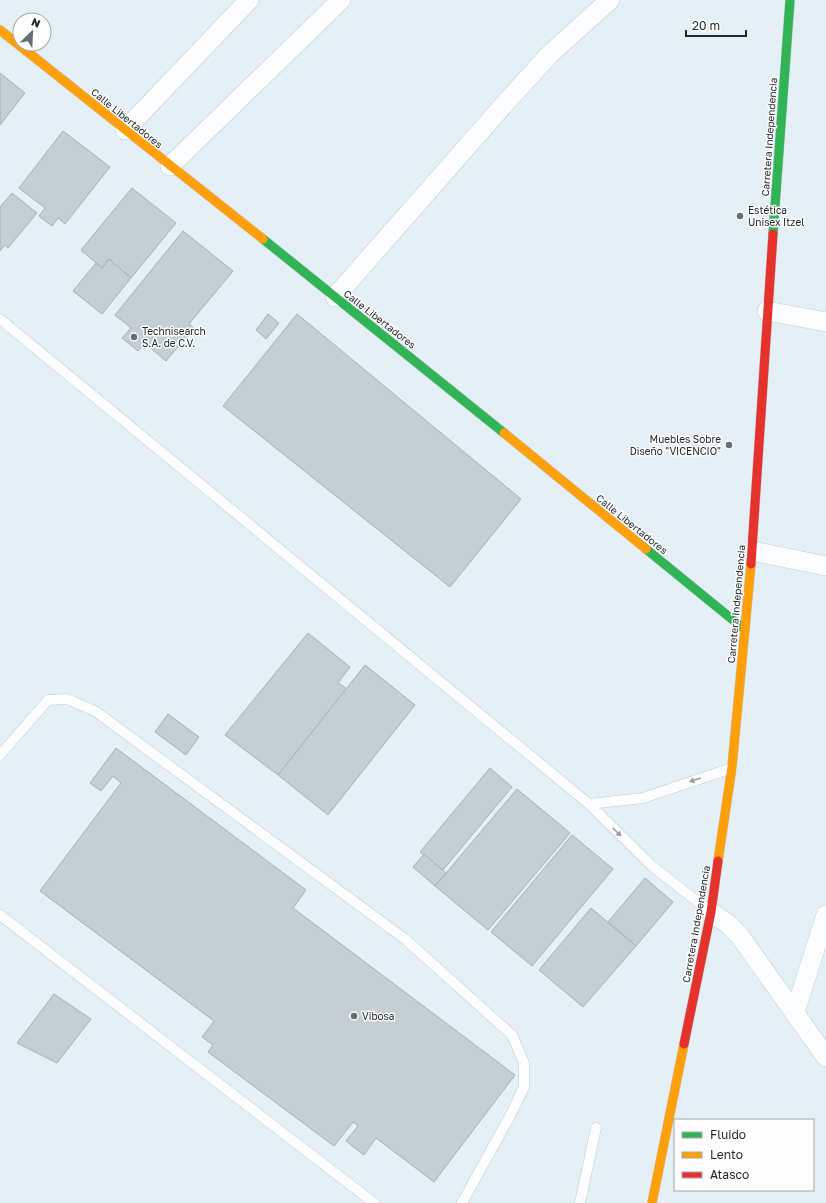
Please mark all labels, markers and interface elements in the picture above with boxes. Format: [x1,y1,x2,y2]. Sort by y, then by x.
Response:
north arrow [12,12,52,52]
scale bar [686,12,746,38]
text: N [30,15,43,30]
text: 20 m [692,18,720,33]
street label: Carretera Independencia [759,77,779,197]
street label: Calle Libertadores [89,86,165,150]
place label: Estética Unisex Itzel [748,204,804,228]
marker: Estética Unisex Itzel [735,211,745,221]
street label: Calle Libertadores [342,287,418,351]
place label: Technisearch S.A. de C.V. [142,325,206,349]
marker: Technisearch S.A. de C.V. [129,332,139,342]
place label: Muebles Sobre Diseño "VICENCIO" [630,433,721,457]
marker: Muebles Sobre Diseño "VICENCIO" [724,440,734,450]
street label: Calle Libertadores [594,492,670,556]
street label: Carretera Independencia [725,544,747,664]
one-way arrow [689,778,701,784]
one-way arrow [612,827,622,836]
street label: Carretera Independencia [680,864,712,984]
place label: Vibosa [362,1010,394,1022]
marker: Vibosa [349,1011,359,1021]
legend [674,1119,814,1191]
text: Fluido [710,1127,746,1142]
text: Lento [710,1147,743,1162]
text: Atasco [710,1167,749,1182]

